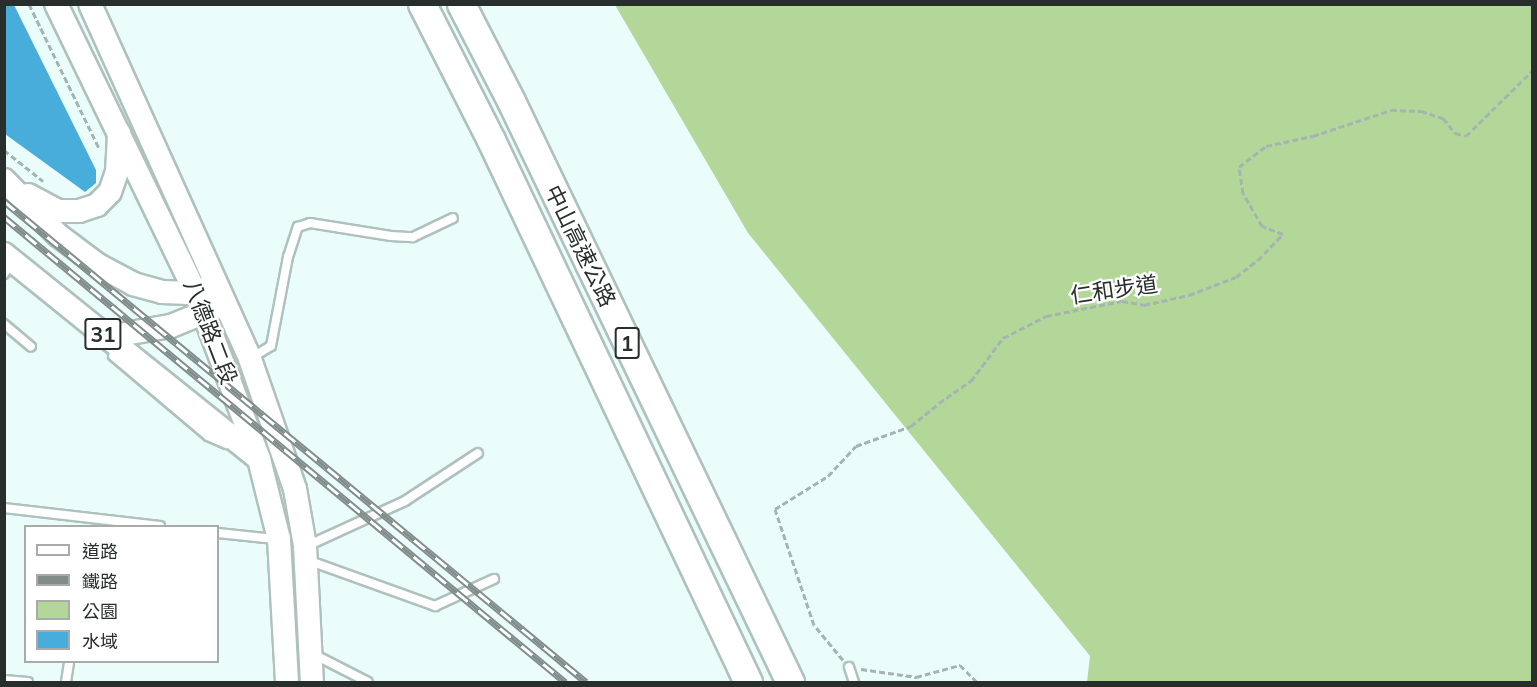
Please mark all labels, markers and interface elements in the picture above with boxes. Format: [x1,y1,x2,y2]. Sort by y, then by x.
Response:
street label: 中山高速公路 [539,181,621,311]
street label: 仁和步道 [1069,271,1159,309]
street label: 八德路二段 [178,276,242,388]
road number: 31 [84,316,122,352]
road number: 1 [614,325,640,361]
legend [24,525,219,663]
text: 道路 [82,540,118,563]
text: 鐵路 [82,570,118,593]
text: 公園 [82,600,118,623]
text: 水域 [82,630,118,653]

